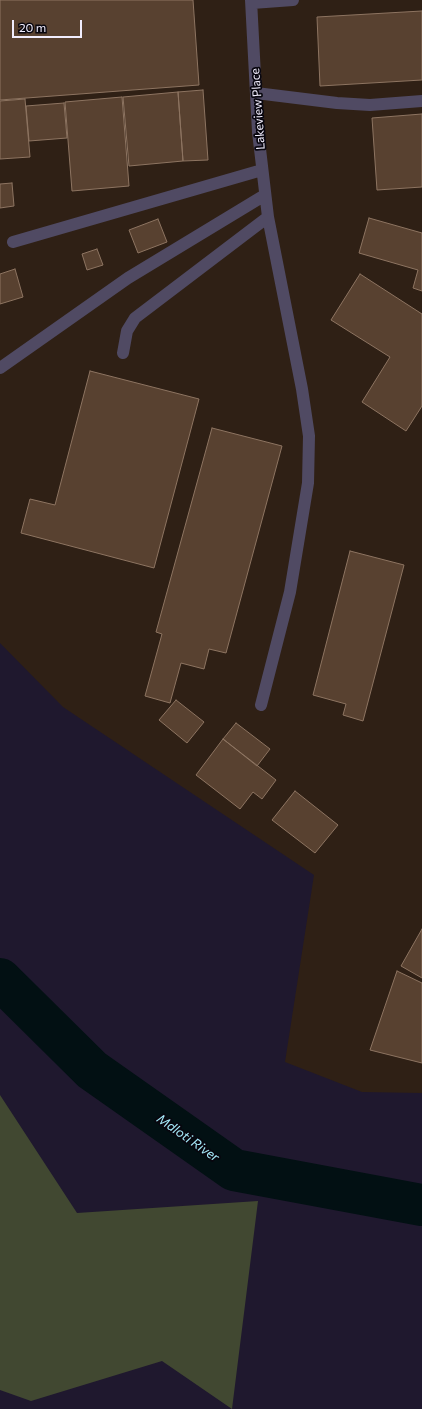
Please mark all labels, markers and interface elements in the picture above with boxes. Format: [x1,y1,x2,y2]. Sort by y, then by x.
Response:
scale bar [14,12,84,38]
text: 20 m [19,20,46,34]
street label: Lakeview Place [248,68,268,150]
water label: Mdloti River [154,1111,222,1165]

